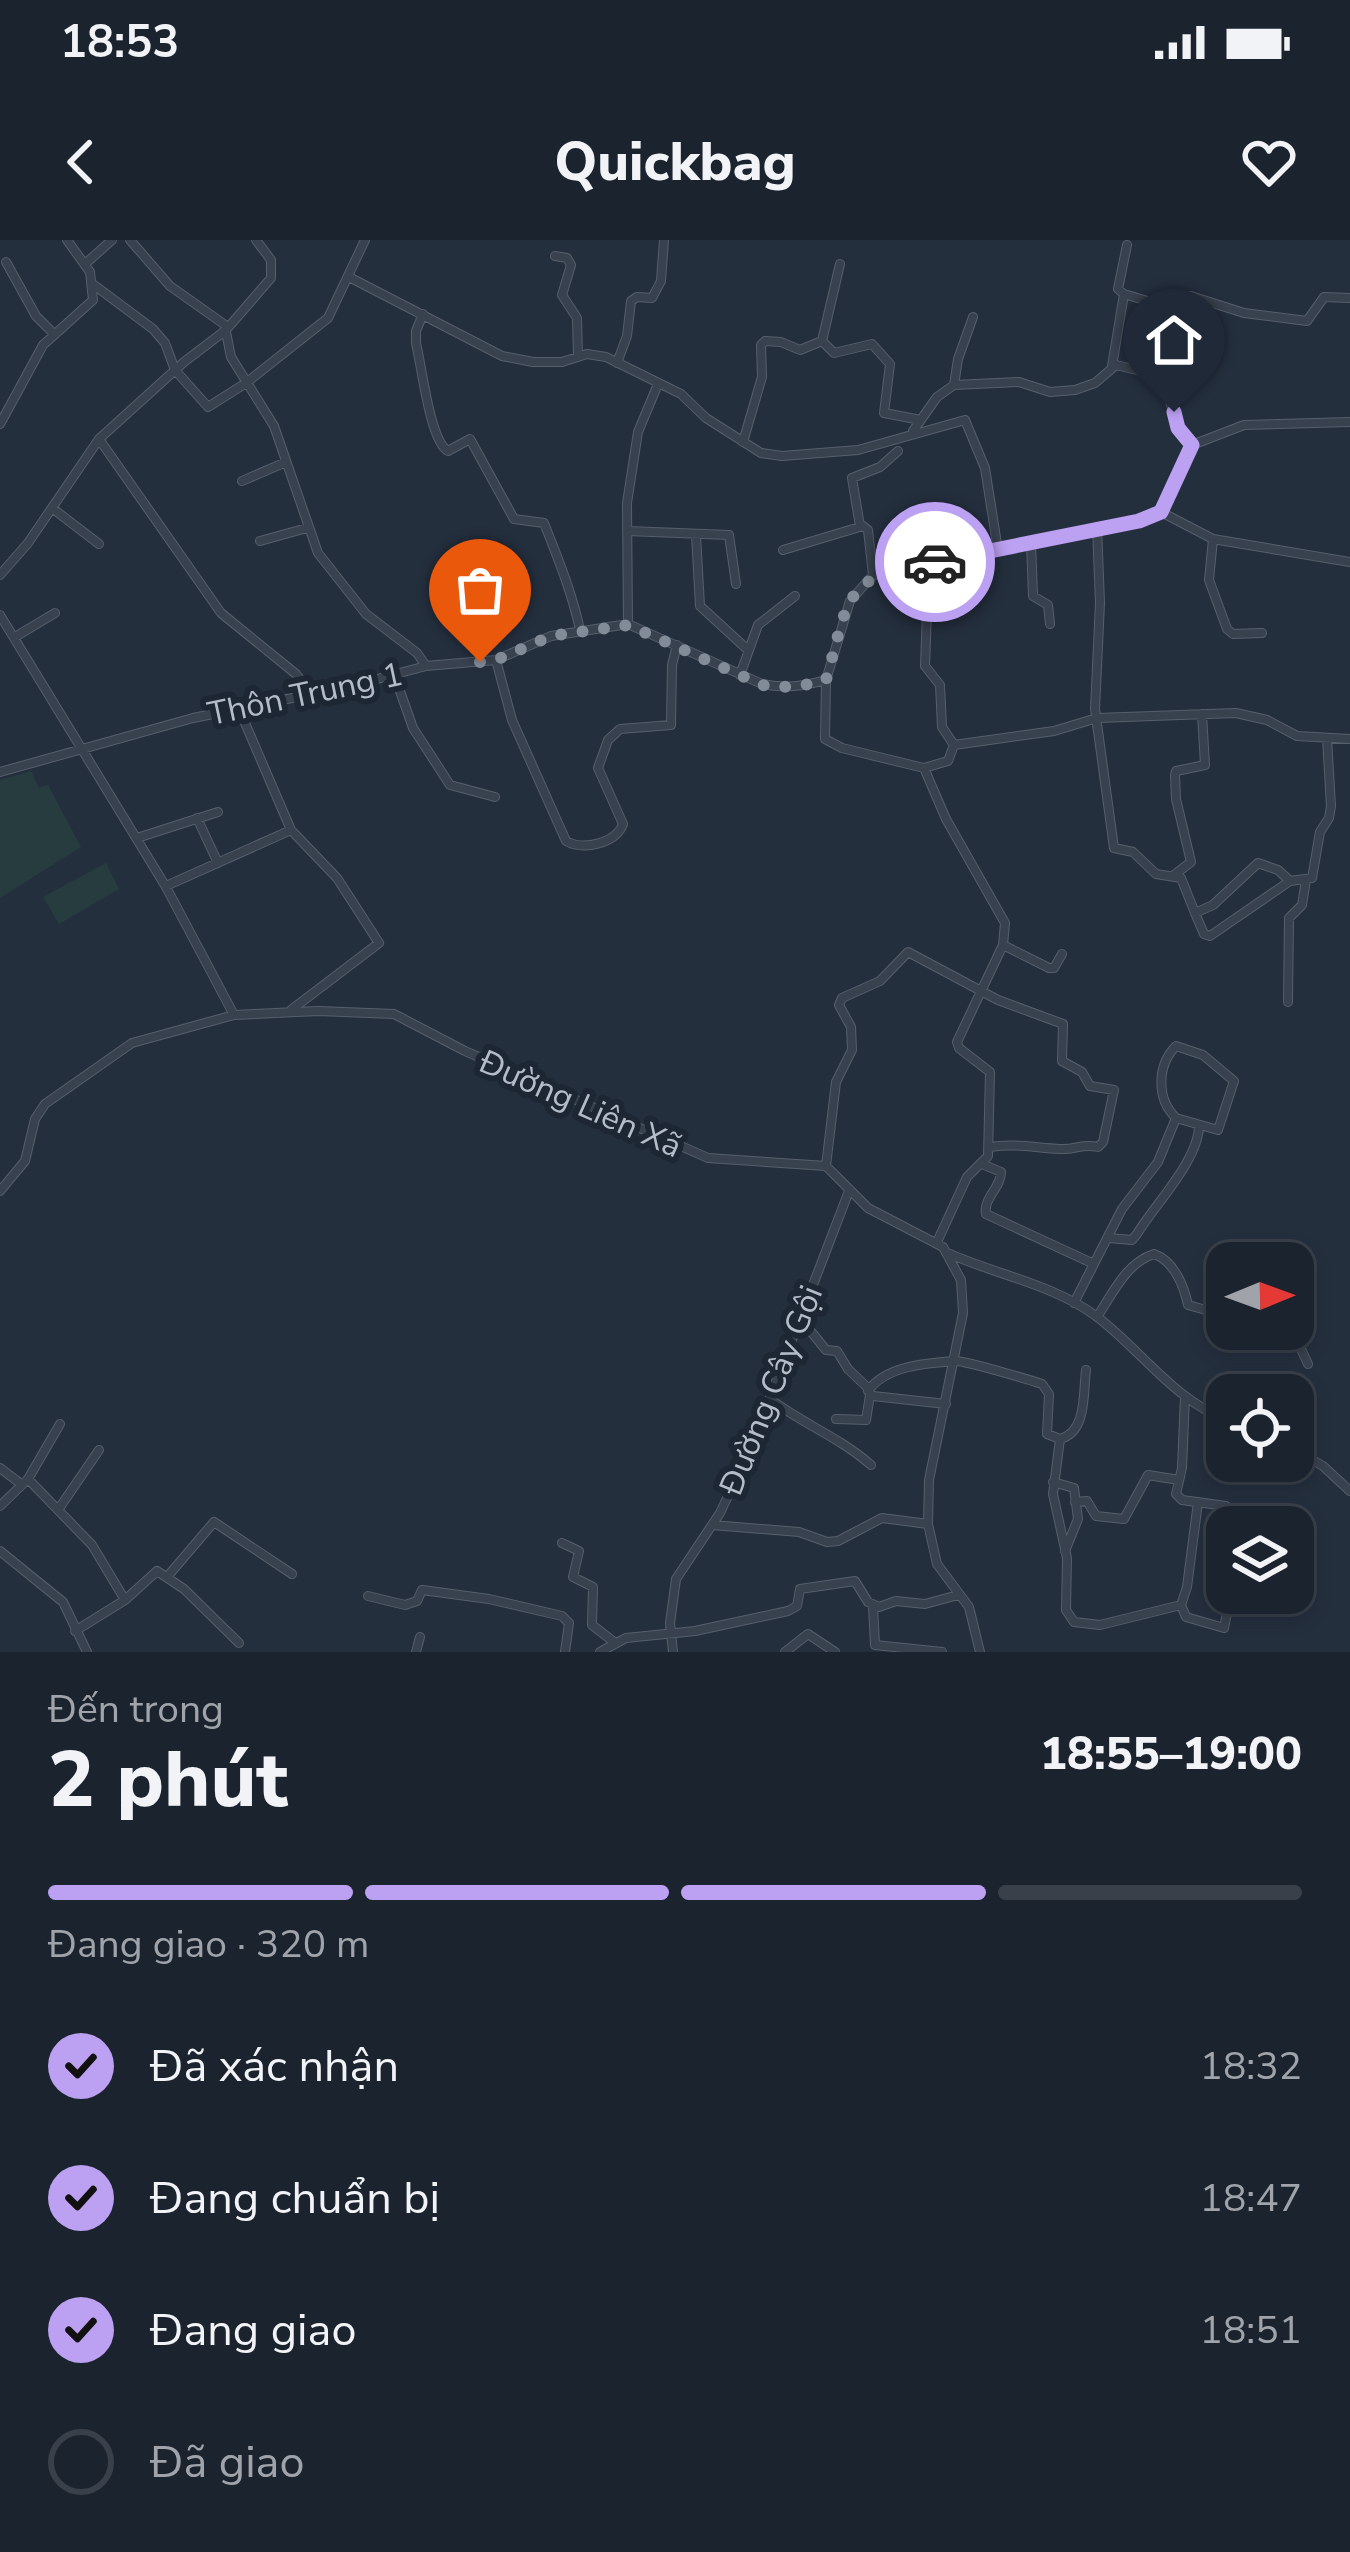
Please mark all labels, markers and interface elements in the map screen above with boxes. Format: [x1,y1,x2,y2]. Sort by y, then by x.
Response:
text: 18:53 [60,12,179,73]
text: Quickbag [554,125,796,199]
icon: back [48,129,114,195]
icon: heart [1236,129,1302,195]
pin [1123,289,1225,412]
icon: home [1141,307,1207,373]
courier [875,502,995,622]
icon: car [902,529,968,595]
pin [429,539,531,662]
icon: bag [447,557,513,623]
street label: Thôn Trung 1 [204,652,407,737]
street label: Đường Liên Xã [471,1039,689,1169]
north arrow [1206,1242,1314,1350]
map controls [1206,1242,1314,1614]
street label: Đường Cây Gội [709,1279,834,1503]
button: locate [1206,1374,1314,1482]
button: layers [1206,1506,1314,1614]
text: Đến trong [48,1683,224,1736]
text: 18:55–19:00 [1040,1724,1302,1785]
text: 2 phút [48,1727,288,1834]
text: Đang giao · 320 m [48,1918,369,1971]
icon: check [48,2033,114,2099]
text: Đã xác nhận [150,2036,399,2097]
text: 18:32 [1200,2040,1302,2093]
icon: check [48,2165,114,2231]
text: Đang chuẩn bị [150,2168,440,2229]
text: 18:47 [1200,2172,1302,2225]
icon: check [48,2297,114,2363]
text: Đang giao [150,2300,356,2361]
text: 18:51 [1200,2304,1302,2357]
text: Đã giao [150,2432,305,2493]

